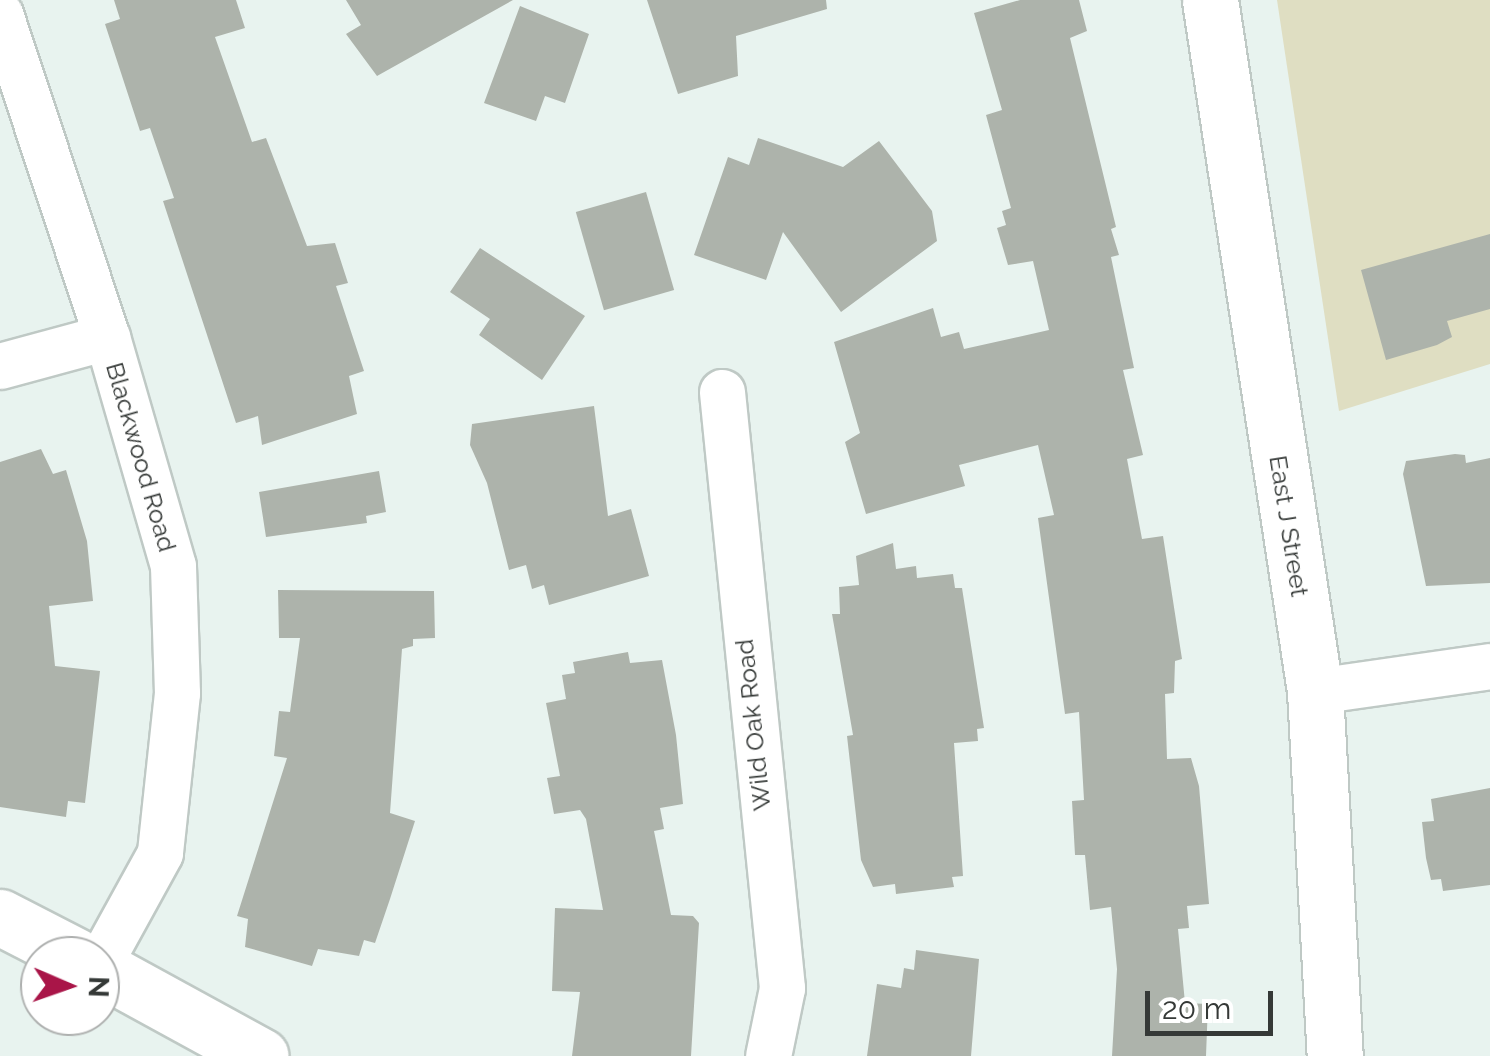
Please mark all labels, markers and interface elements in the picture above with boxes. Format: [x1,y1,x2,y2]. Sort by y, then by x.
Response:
street label: Blackwood Road [100,359,182,555]
street label: East J Street [1263,453,1315,599]
street label: Wild Oak Road [729,638,777,812]
north arrow [20,936,120,1036]
scale bar [1150,971,1278,1033]
text: N [82,976,115,998]
text: 20 m [1162,991,1231,1026]

